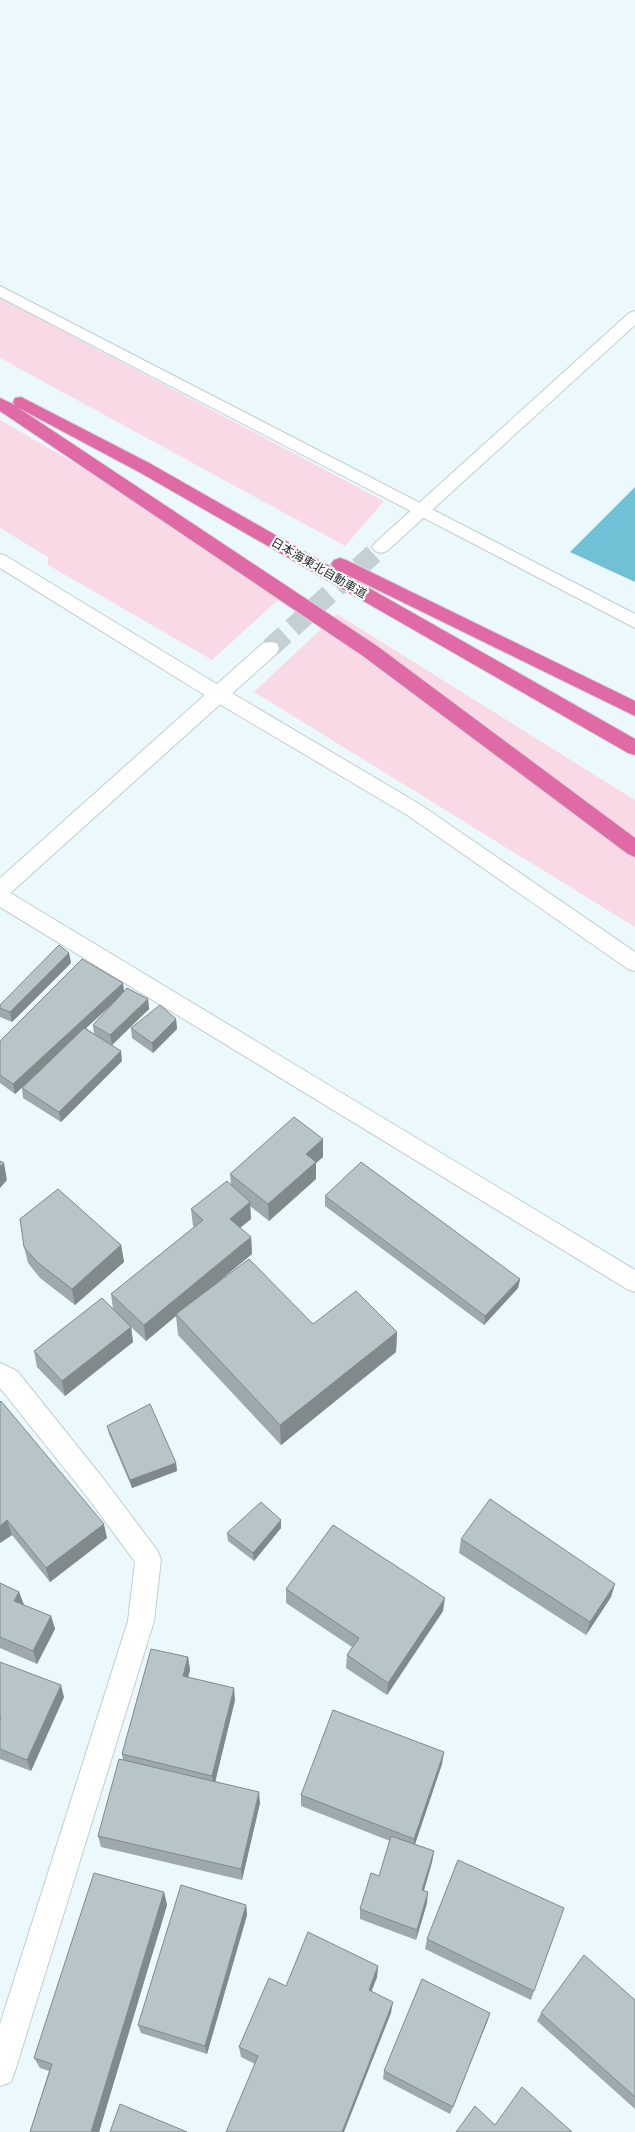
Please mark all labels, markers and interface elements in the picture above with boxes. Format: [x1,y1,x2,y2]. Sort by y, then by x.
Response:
street label: 日本海東北自動車道 [268,533,370,603]

